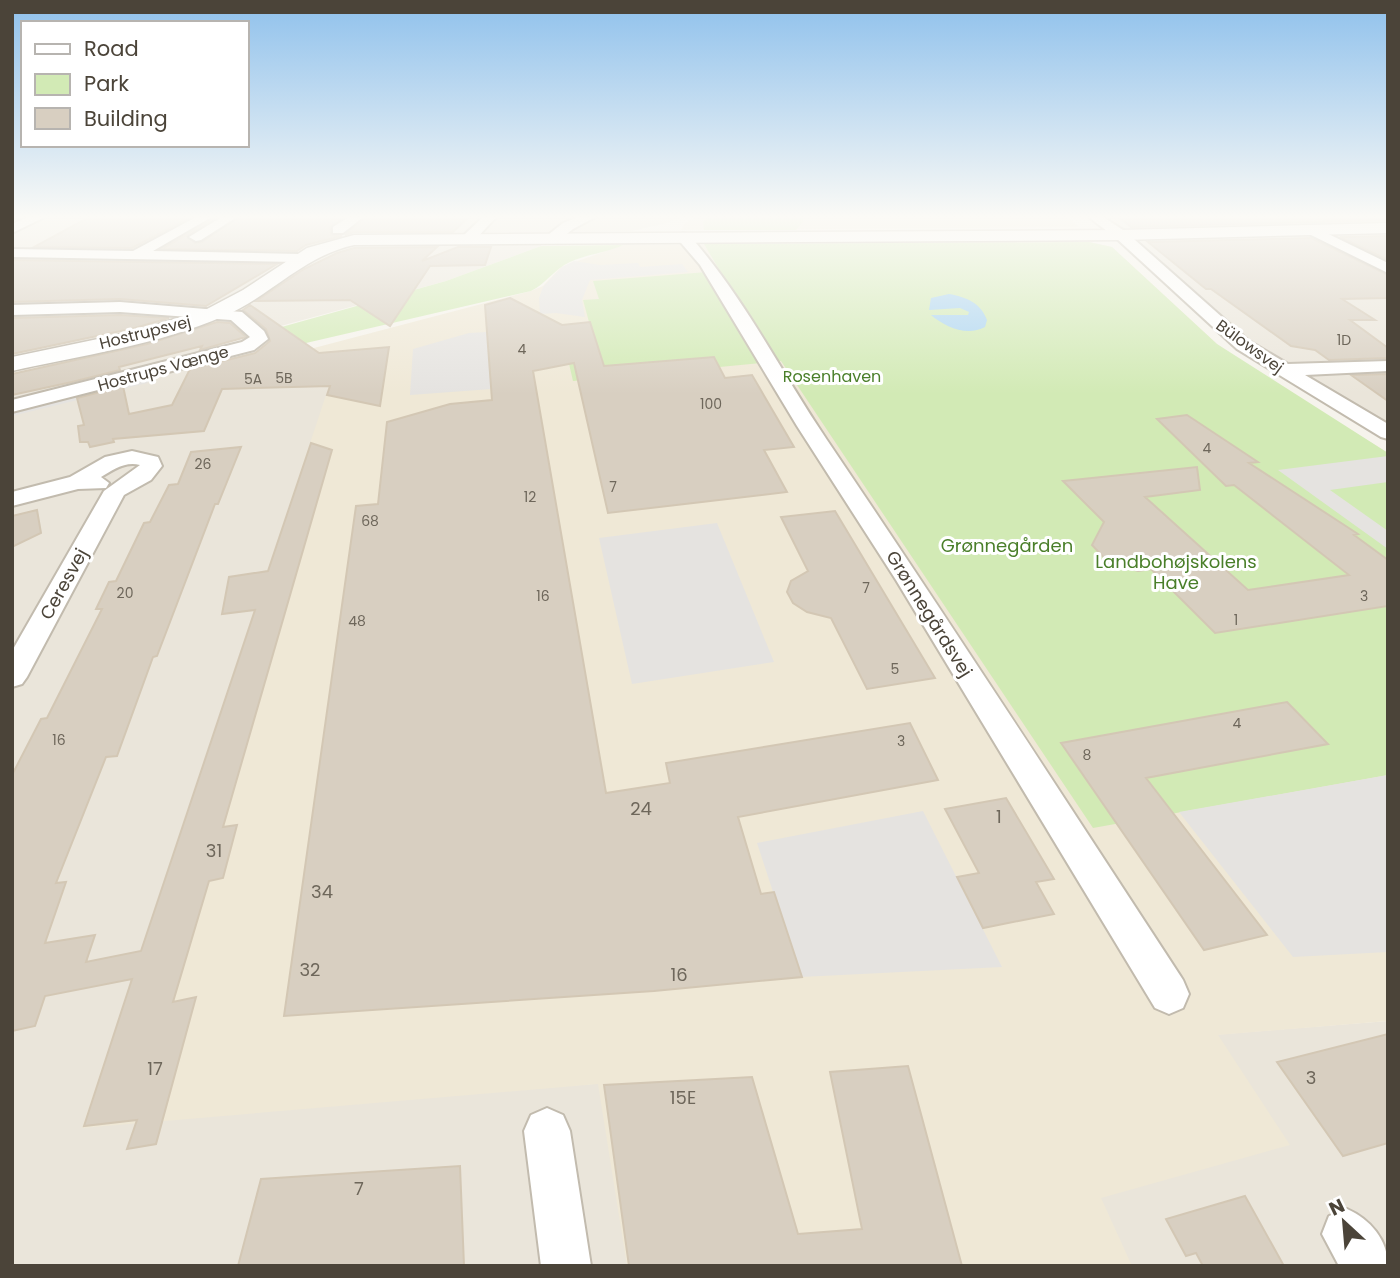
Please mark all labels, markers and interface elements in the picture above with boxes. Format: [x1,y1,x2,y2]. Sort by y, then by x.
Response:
legend [21,21,248,147]
text: Road [84,34,139,63]
text: Park [84,69,129,98]
text: Building [84,104,168,133]
street label: Hostrupsvej [97,310,193,355]
street label: Bülowsvej [1211,314,1288,379]
house number: 1D [1337,330,1351,350]
house number: 4 [518,339,527,359]
street label: Hostrups Vænge [95,340,231,397]
park label: Rosenhaven [783,365,881,388]
house number: 5B [275,368,293,388]
house number: 5A [244,369,262,389]
house number: 100 [700,394,722,414]
house number: 4 [1203,438,1212,458]
house number: 26 [195,454,212,474]
house number: 7 [609,477,617,497]
house number: 12 [524,487,536,507]
house number: 68 [361,511,379,531]
park label: Grønnegården [941,533,1073,558]
street label: Ceresvej [34,544,93,624]
street label: Grønnegårdsvej [880,546,978,682]
park label: Landbohøjskolens Have [1095,549,1257,595]
house number: 7 [862,578,870,598]
house number: 20 [117,583,133,603]
house number: 16 [536,586,550,606]
house number: 3 [1360,586,1368,606]
house number: 1 [1234,610,1238,630]
house number: 48 [348,611,366,631]
house number: 5 [891,659,899,679]
house number: 4 [1233,713,1242,733]
house number: 16 [52,730,66,750]
house number: 3 [897,731,905,751]
house number: 8 [1083,745,1092,765]
house number: 24 [630,796,652,821]
house number: 1 [996,804,1002,829]
house number: 31 [206,838,222,863]
house number: 34 [311,879,333,904]
house number: 32 [300,957,320,982]
house number: 16 [670,962,688,987]
house number: 17 [147,1056,163,1081]
house number: 3 [1306,1065,1316,1090]
house number: 15E [670,1085,696,1110]
house number: 7 [354,1176,364,1201]
north arrow [1309,1187,1379,1257]
text: N [1324,1192,1349,1222]

